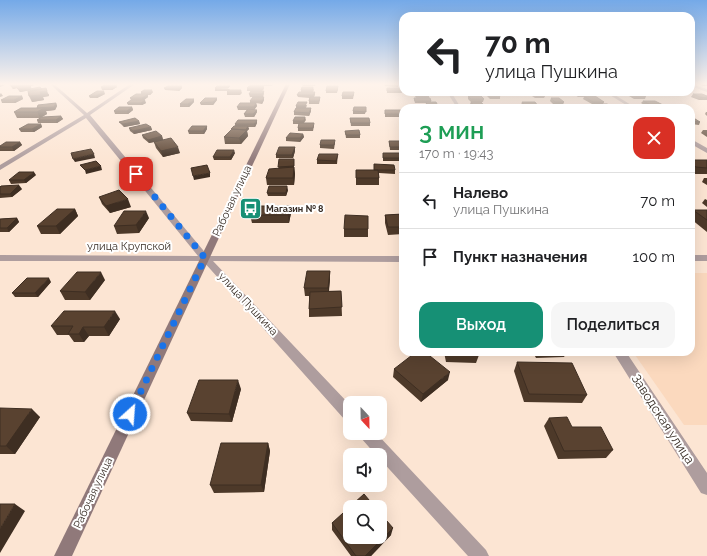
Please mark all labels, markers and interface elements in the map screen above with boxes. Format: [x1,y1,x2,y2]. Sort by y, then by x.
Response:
text: 70 m [485,27,551,60]
icon: left [419,28,471,80]
text: улица Пушкина [485,61,618,82]
text: 3 мин [419,116,484,145]
button: close [633,117,675,159]
text: 170 m · 19:43 [419,146,493,161]
pin [119,157,153,191]
icon: arrive [125,163,147,185]
street label: Рабочая улица [210,163,254,239]
text: Налево [453,184,508,202]
icon: left [419,190,441,212]
text: 70 m [640,192,675,210]
bus stop icon: Магазин № 8 [238,196,264,222]
text: улица Пушкина [453,202,549,217]
place label: Магазин № 8 [266,204,324,214]
street label: улица Крупской [87,240,171,253]
icon: arrive [419,246,441,268]
text: Пункт назначения [453,248,587,266]
text: 100 m [633,248,675,266]
street label: улица Пушкина [216,270,280,338]
button: Выход [419,302,543,348]
button: Поделиться [551,302,675,348]
street label: Заводская улица [628,371,698,467]
position arrow [109,393,151,435]
north arrow [343,396,387,440]
map controls [343,396,387,544]
button: sound [343,448,387,492]
street label: Рабочая улица [71,455,115,531]
button: search [343,500,387,544]

